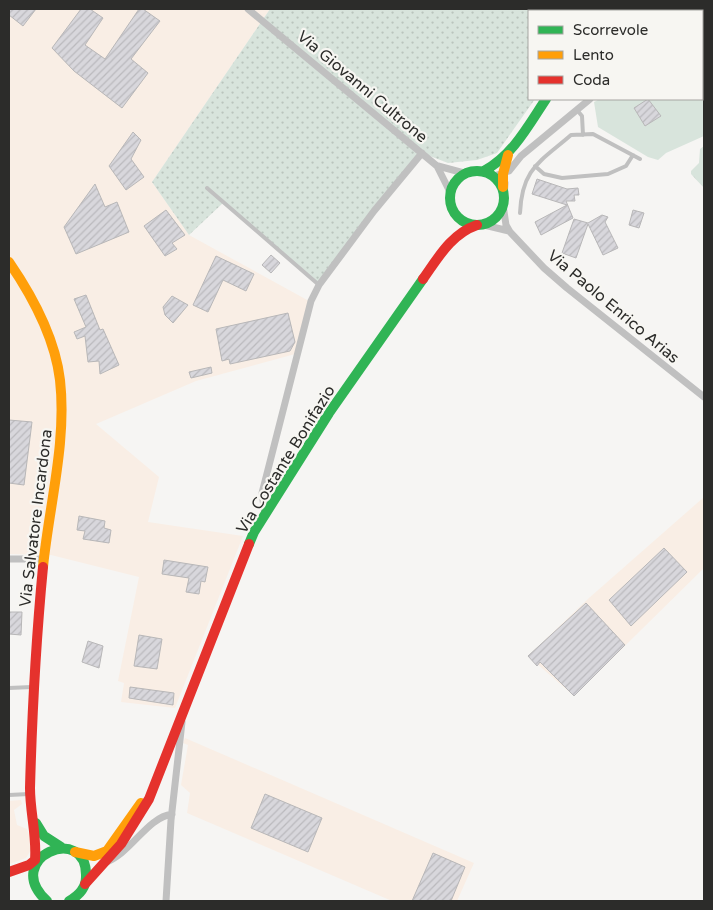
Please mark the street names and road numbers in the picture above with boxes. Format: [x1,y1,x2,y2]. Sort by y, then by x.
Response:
street label: Via Giovanni Cultrone [293,26,432,147]
street label: Via Paolo Enrico Arias [543,246,683,368]
street label: Via Costante Bonifazio [232,382,340,537]
street label: Via Salvatore Incardona [15,428,57,608]

